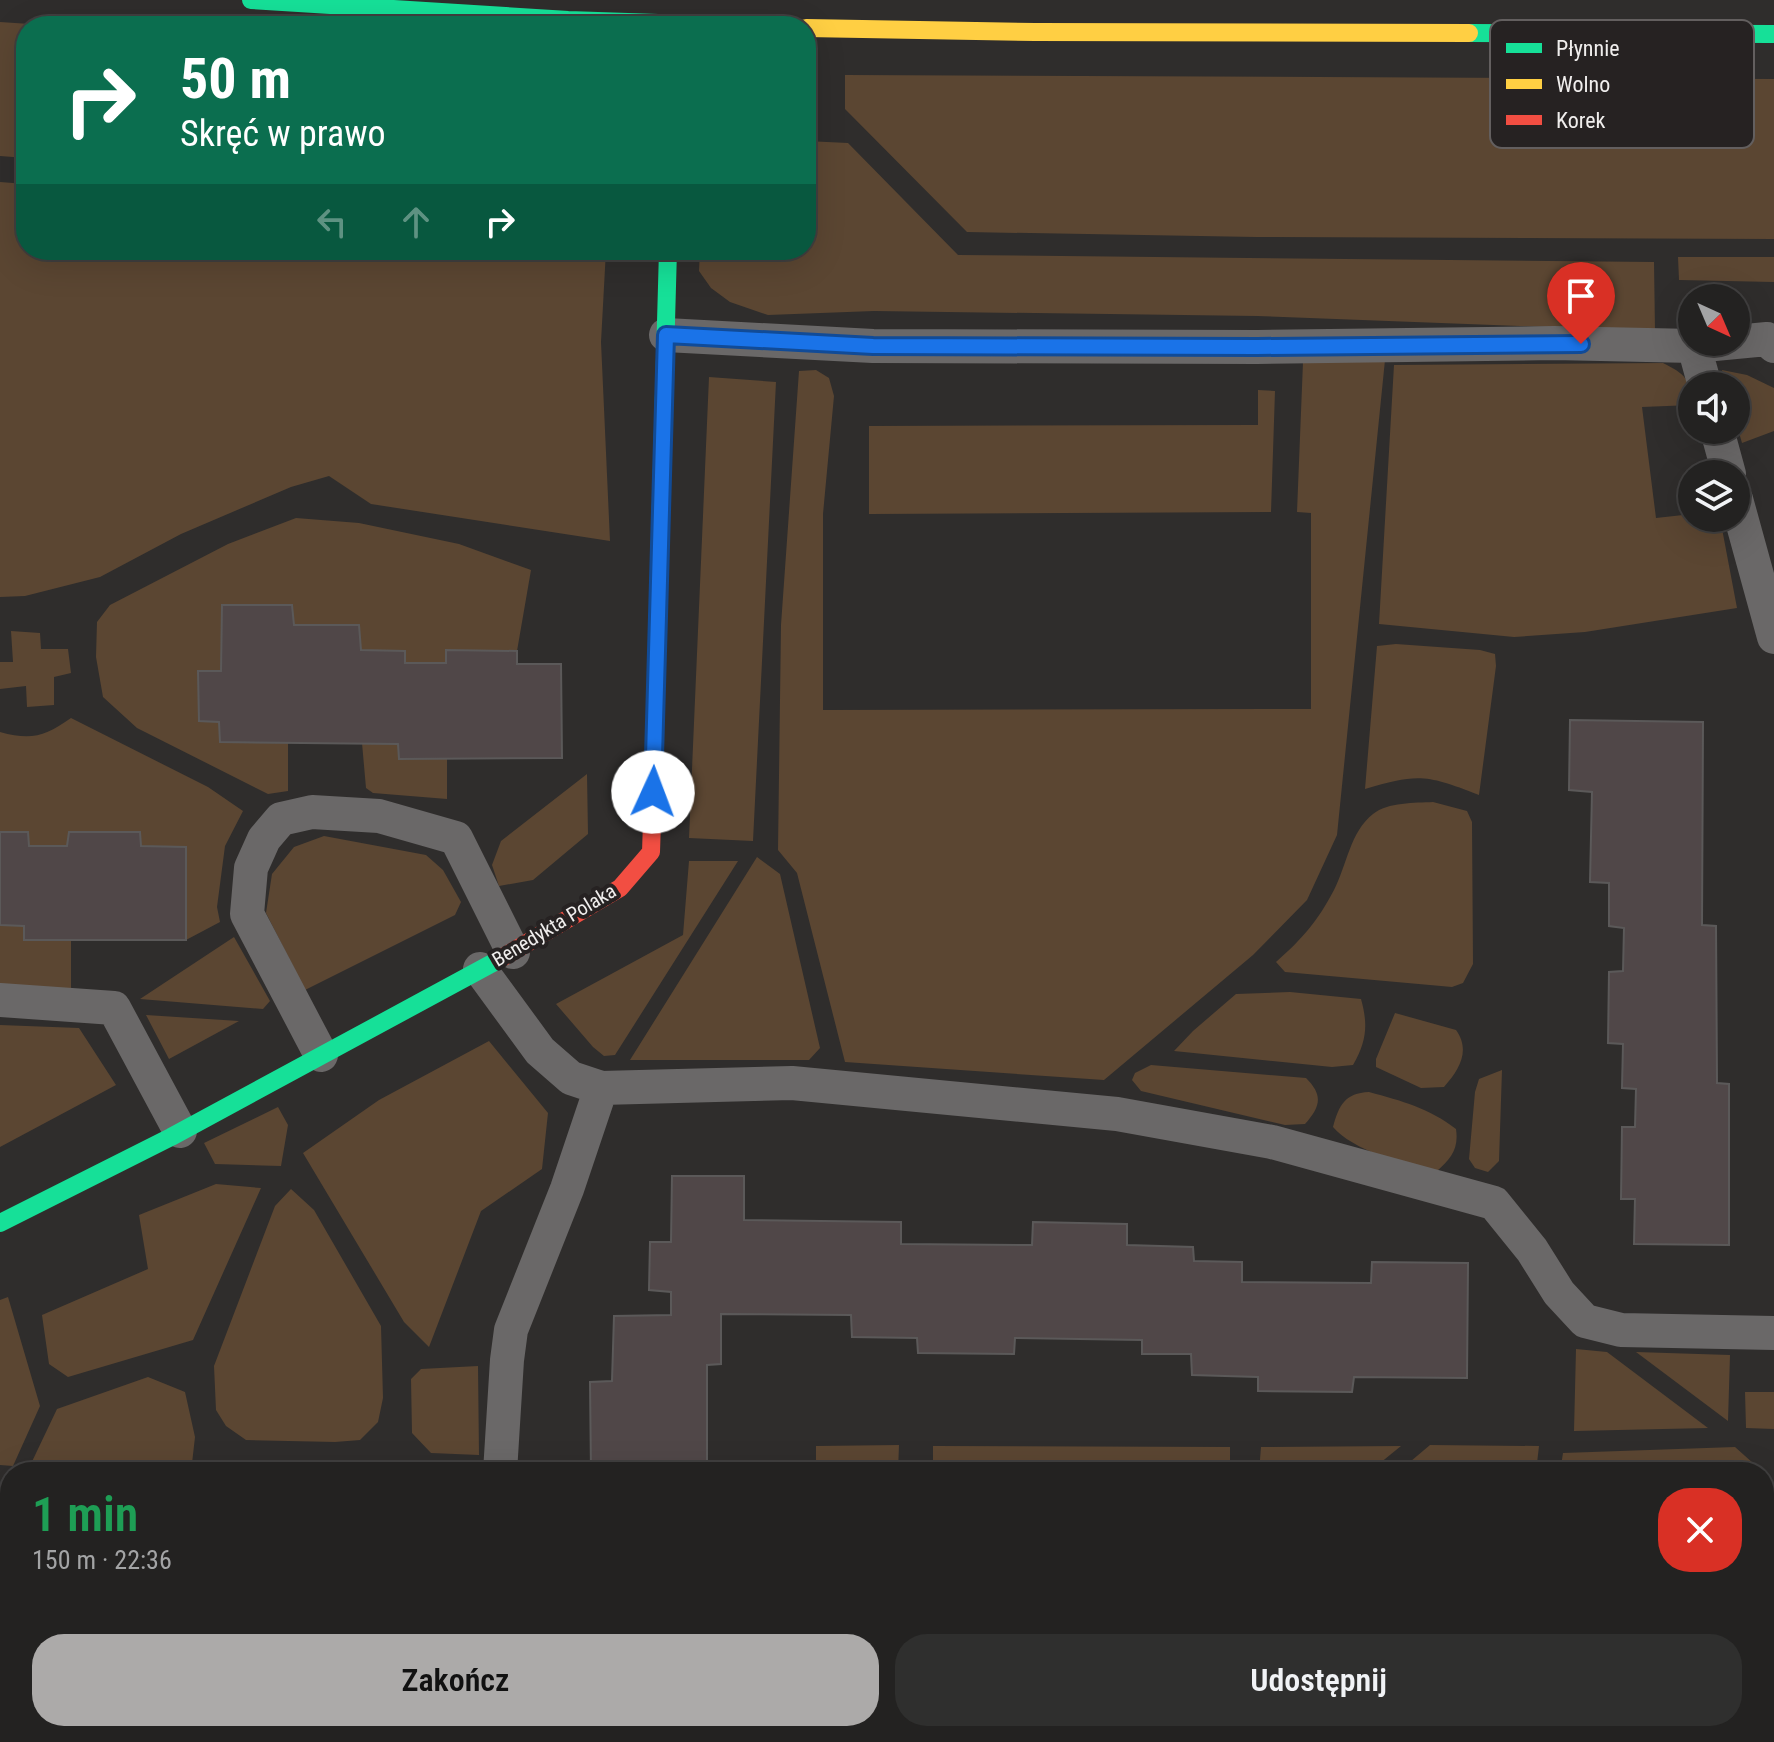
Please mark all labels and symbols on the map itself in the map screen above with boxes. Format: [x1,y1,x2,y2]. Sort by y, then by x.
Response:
legend [1490,20,1754,148]
text: Płynnie [1556,36,1620,61]
text: Wolno [1556,72,1610,97]
text: Korek [1556,108,1606,133]
pin [1547,262,1615,344]
north arrow [1678,284,1750,356]
position arrow [611,750,695,834]
street label: Benedykta Polaka [488,879,620,971]

